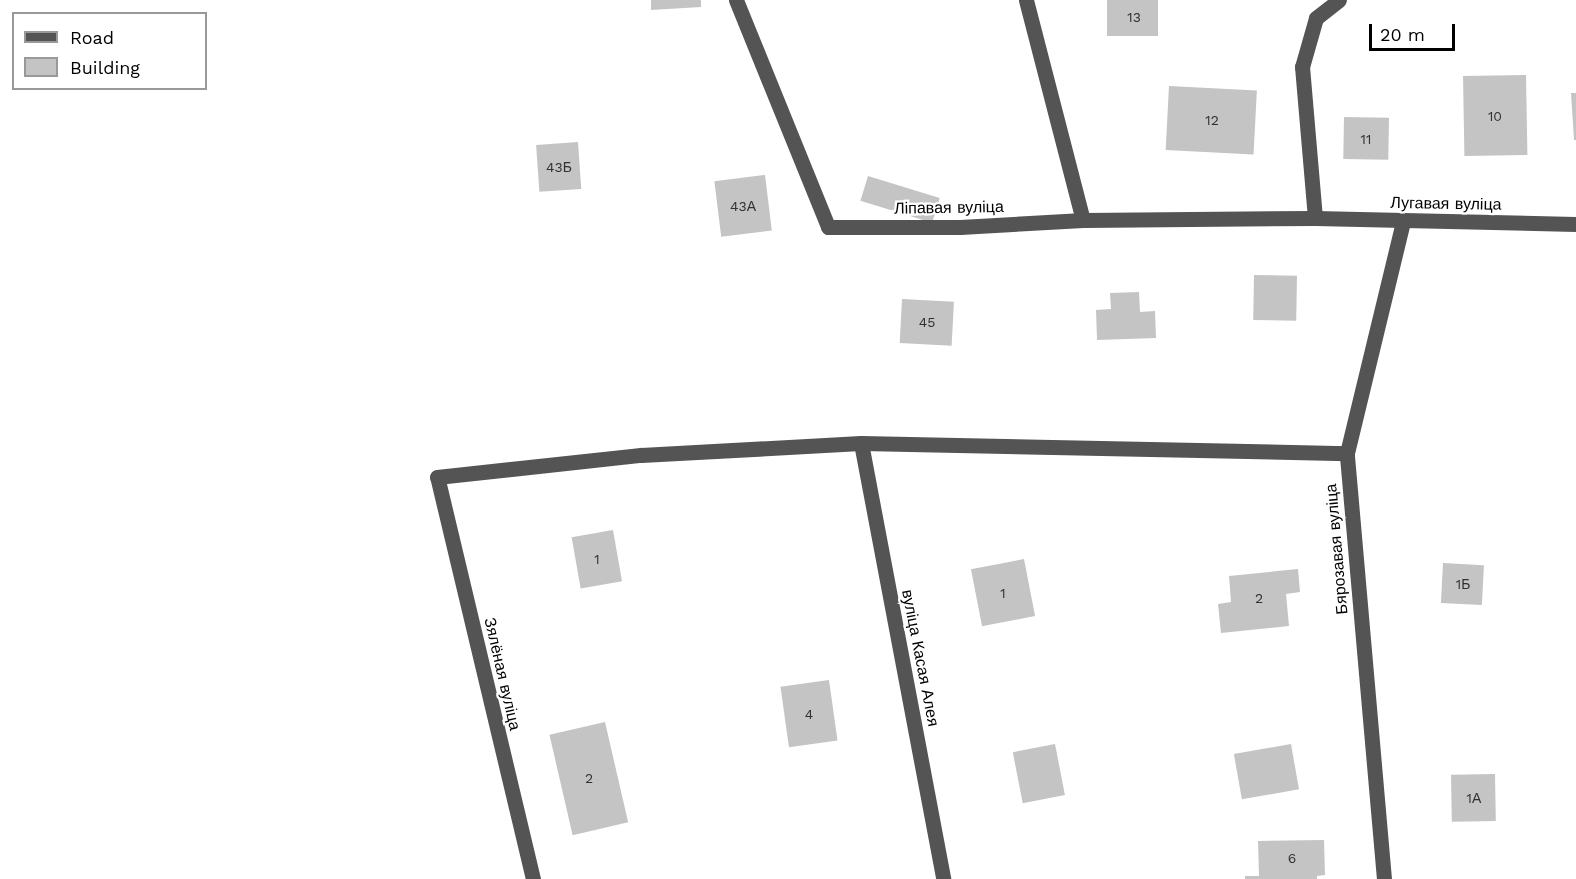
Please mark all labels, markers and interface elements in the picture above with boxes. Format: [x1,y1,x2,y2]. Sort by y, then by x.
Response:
house number: 13 [1127,9,1141,25]
legend [12,12,207,90]
scale bar [1372,12,1458,50]
text: 20 m [1380,24,1425,45]
text: Road [70,27,114,48]
text: Building [70,57,140,78]
house number: 10 [1488,108,1502,124]
house number: 12 [1205,112,1219,128]
house number: 11 [1361,131,1371,147]
house number: 43Б [546,159,572,175]
street label: Лугавая вуліца [1390,193,1502,215]
street label: Ліпавая вуліца [894,197,1004,219]
house number: 43А [730,198,756,214]
house number: 45 [919,314,935,330]
street label: Бярозавая вуліца [1322,483,1352,615]
house number: 1 [594,551,600,567]
house number: 1Б [1456,576,1470,592]
house number: 1 [1000,585,1006,601]
street label: вуліца Касая Алея [897,588,943,728]
house number: 2 [1255,590,1263,606]
street label: Зялёная вуліца [480,616,524,732]
house number: 4 [805,706,813,722]
house number: 2 [585,770,593,786]
house number: 1А [1467,790,1481,806]
house number: 6 [1288,850,1296,866]

